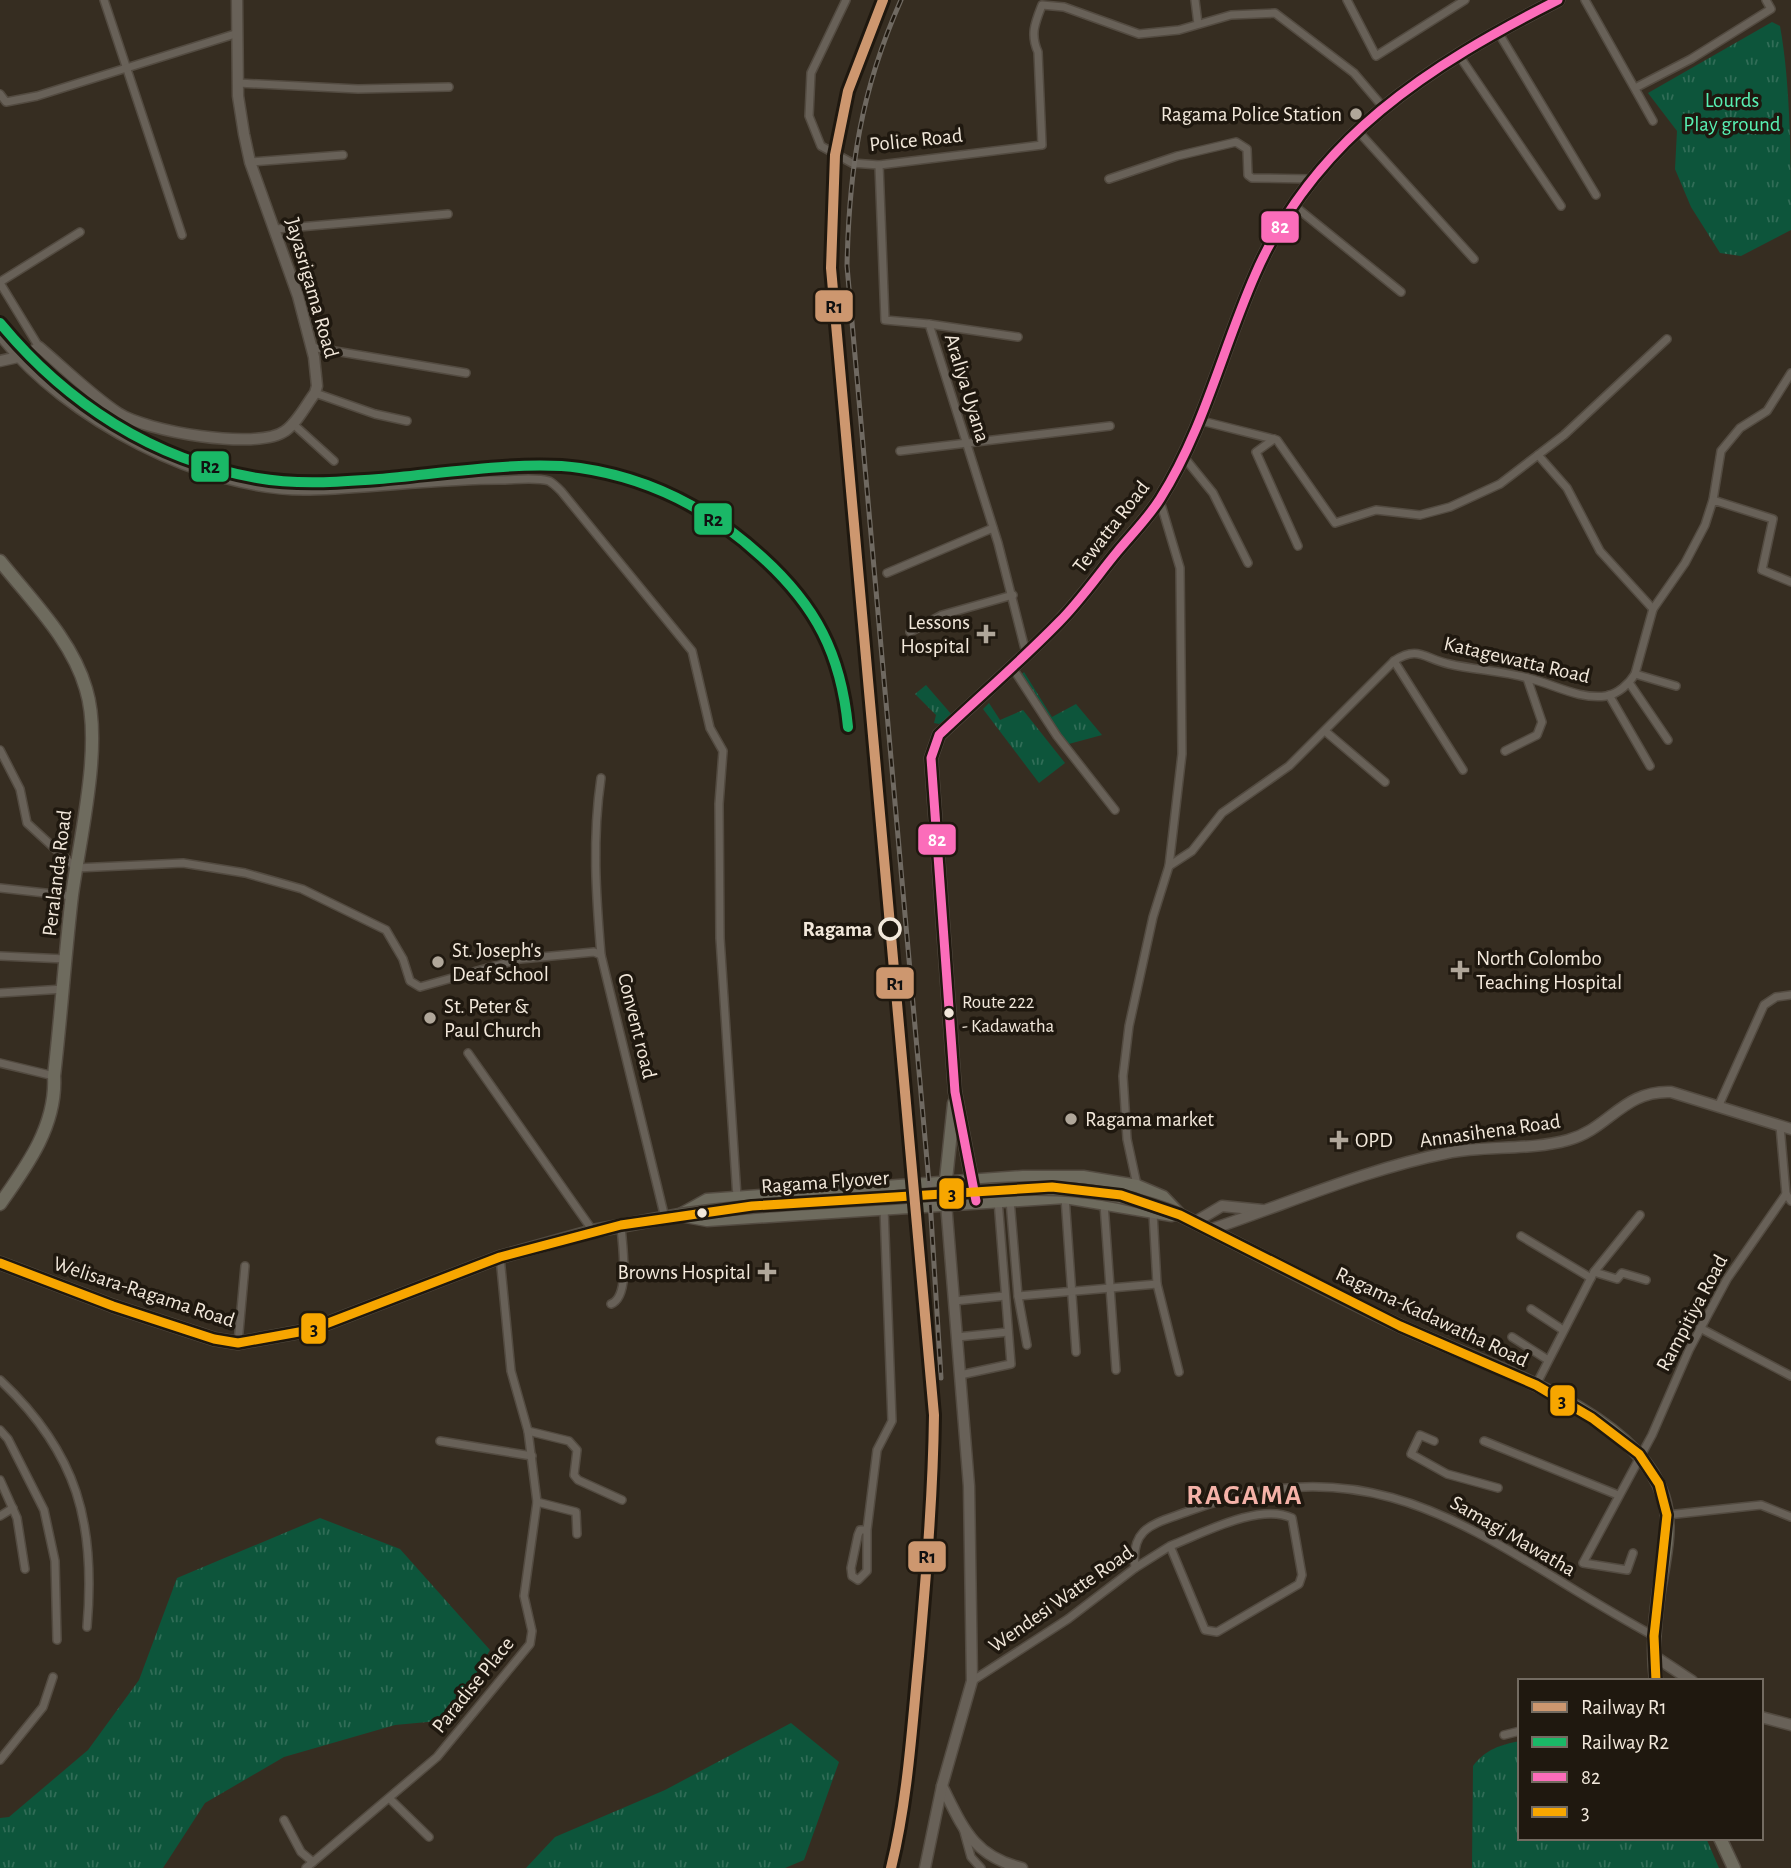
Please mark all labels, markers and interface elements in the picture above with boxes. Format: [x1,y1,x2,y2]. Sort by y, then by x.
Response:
park label: Lourds Play ground [1683,90,1781,135]
place label: Ragama Police Station [1161,104,1342,125]
marker: Ragama Police Station [1348,106,1364,122]
street label: Police Road [868,125,964,155]
line badge: 82 [1260,210,1300,244]
street label: Jayasrigama Road [282,216,342,361]
text: 82 [1271,218,1289,237]
line badge: R1 [814,289,854,323]
text: R1 [825,298,843,317]
street label: Araliya Uyana [941,331,994,445]
line badge: R2 [190,450,230,483]
text: R2 [200,458,220,477]
street label: Tewatta Road [1069,477,1153,577]
line badge: R2 [693,502,733,536]
text: R2 [703,511,723,530]
place label: Lessons Hospital [901,612,970,657]
marker: Lessons Hospital [976,624,996,644]
street label: Katagewatta Road [1442,633,1592,687]
street label: Peralanda Road [39,808,75,937]
line badge: 82 [917,823,957,856]
text: 82 [928,831,946,850]
marker: Ragama [879,918,901,940]
place label: Ragama [802,919,872,940]
place label: St. Joseph's Deaf School [452,940,549,985]
place label: North Colombo Teaching Hospital [1476,948,1622,993]
marker: St. Joseph's Deaf School [430,954,446,970]
marker: North Colombo Teaching Hospital [1450,960,1470,980]
line badge: R1 [875,966,915,1000]
street label: Convent road [614,971,660,1081]
text: R1 [886,975,904,994]
place label: Route 222 - Kadawatha [962,993,1055,1036]
place label: St. Peter & Paul Church [444,996,542,1041]
marker: Route 222 - Kadawatha [942,1006,956,1020]
marker: St. Peter & Paul Church [422,1010,438,1026]
place label: Ragama market [1085,1109,1214,1130]
marker: Ragama market [1063,1111,1079,1127]
street label: Annasihena Road [1418,1111,1562,1151]
marker: OPD [1329,1130,1349,1150]
place label: OPD [1355,1130,1393,1151]
street label: Ragama Flyover [760,1167,890,1197]
line badge: 3 [938,1177,965,1210]
text: 3 [948,1185,956,1204]
unlabelled marker [695,1206,709,1220]
street label: Rampitiya Road [1653,1251,1732,1375]
street label: Welisara-Ragama Road [51,1253,237,1331]
place label: Browns Hospital [618,1262,751,1283]
marker: Browns Hospital [757,1262,777,1282]
street label: Ragama-Kadawatha Road [1332,1263,1532,1371]
line badge: 3 [300,1312,327,1345]
text: 3 [310,1320,318,1339]
line badge: 3 [1549,1384,1576,1417]
text: 3 [1558,1392,1566,1411]
district label: RAGAMA [1186,1482,1304,1510]
street label: Samagi Mawatha [1447,1492,1580,1580]
line badge: R1 [907,1540,947,1573]
street label: Wendesi Watte Road [985,1541,1137,1657]
text: R1 [918,1548,936,1567]
street label: Paradise Place [428,1633,518,1737]
legend [1518,1679,1763,1840]
text: Railway R1 [1581,1697,1667,1718]
text: Railway R2 [1581,1732,1669,1753]
text: 82 [1581,1767,1601,1788]
text: 3 [1581,1802,1590,1823]

